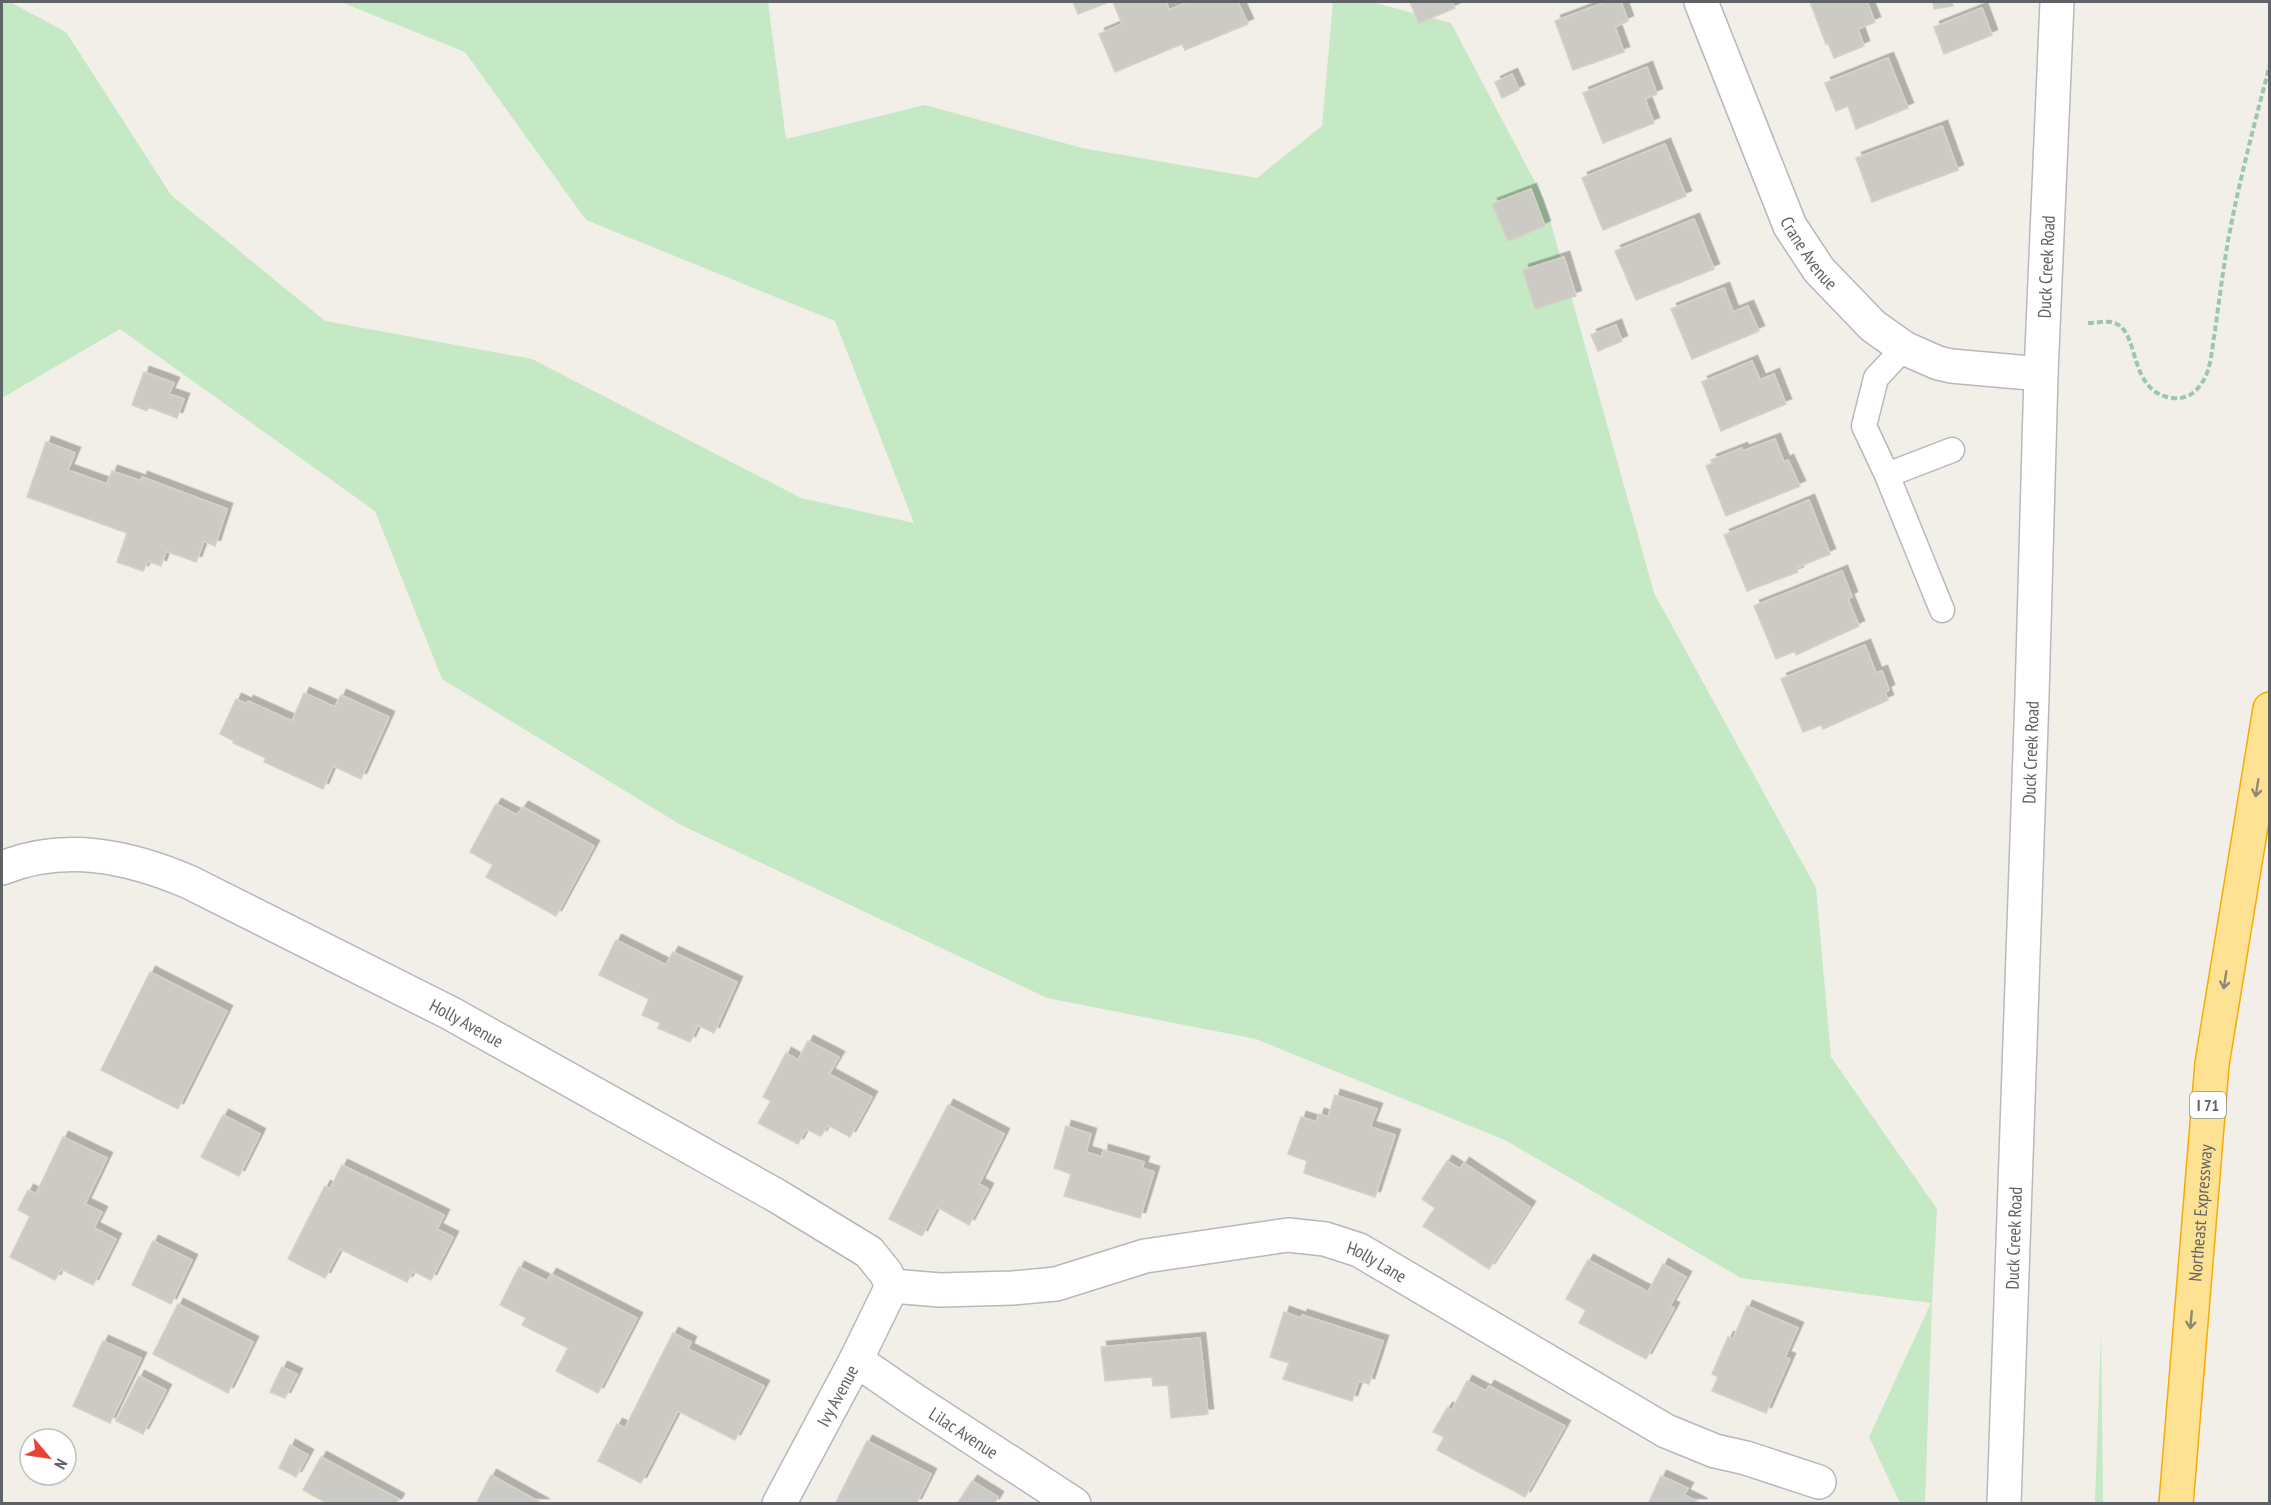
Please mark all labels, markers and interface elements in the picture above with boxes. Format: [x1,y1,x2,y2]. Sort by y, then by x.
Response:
street label: Crane Avenue [1776,213,1843,294]
street label: Duck Creek Road [2032,215,2059,319]
street label: Duck Creek Road [2017,701,2043,804]
one-way arrow [2251,777,2262,797]
one-way arrow [2220,970,2231,990]
street label: Holly Avenue [426,993,508,1052]
road number: I 71 [2190,1092,2226,1118]
street label: Northeast Expressway [2183,1143,2217,1282]
street label: Duck Creek Road [2000,1186,2026,1290]
street label: Holly Lane [1344,1235,1411,1287]
one-way arrow [2185,1310,2196,1330]
street label: Ivy Avenue [811,1361,863,1430]
street label: Lilac Avenue [925,1402,1003,1463]
north arrow [18,1427,78,1487]
text: N [50,1456,72,1473]

